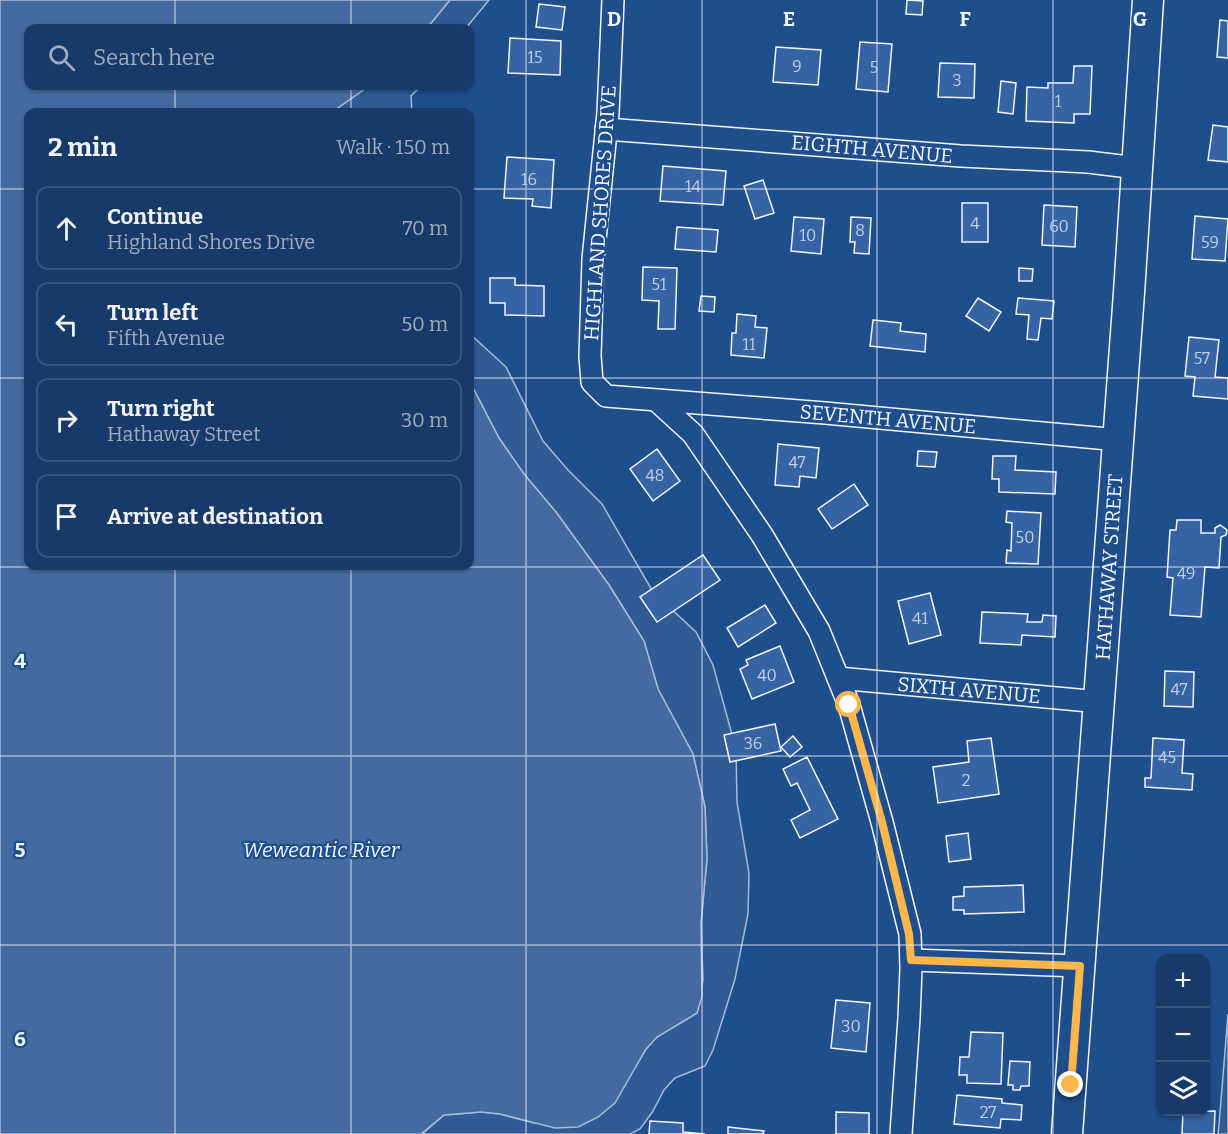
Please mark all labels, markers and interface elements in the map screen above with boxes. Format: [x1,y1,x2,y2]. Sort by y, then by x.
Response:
text: D [607,7,621,31]
text: E [783,7,795,31]
text: F [959,7,971,31]
text: G [1133,7,1147,31]
search box [24,24,474,90]
icon: search [45,41,78,74]
text: Search here [93,44,215,71]
house number: 15 [527,48,543,67]
house number: 9 [792,57,802,76]
house number: 5 [870,58,878,77]
house number: 3 [952,71,962,90]
street label: HIGHLAND SHORES DRIVE [579,84,621,342]
house number: 1 [1055,92,1062,111]
street label: EIGHTH AVENUE [790,130,954,168]
text: 2 min [48,132,117,163]
text: Walk · 150 m [336,135,450,159]
house number: 16 [521,170,537,189]
house number: 14 [685,177,702,196]
text: Continue [107,203,203,230]
icon: ahead [50,212,83,245]
house number: 4 [970,214,980,233]
text: 70 m [402,216,448,240]
house number: 60 [1049,217,1069,236]
house number: 8 [855,221,865,240]
house number: 10 [800,226,816,245]
text: Highland Shores Drive [107,230,315,254]
house number: 59 [1201,233,1219,252]
house number: 51 [652,275,667,294]
text: Turn left [107,299,199,326]
icon: left [50,308,83,341]
text: 50 m [401,312,448,336]
text: Fifth Avenue [107,326,225,350]
house number: 11 [743,335,756,354]
house number: 57 [1194,349,1210,368]
text: Turn right [107,395,215,422]
street label: SEVENTH AVENUE [799,399,977,439]
icon: right [50,404,83,437]
text: 30 m [401,408,448,432]
text: Hathaway Street [107,422,260,446]
house number: 47 [788,453,806,472]
house number: 48 [646,466,664,485]
street label: HATHAWAY STREET [1091,473,1127,661]
icon: arrive [50,500,83,533]
text: Arrive at destination [107,503,323,530]
house number: 50 [1016,528,1034,547]
house number: 49 [1177,564,1195,583]
house number: 41 [912,609,928,628]
text: 4 [14,649,26,673]
house number: 40 [757,666,777,685]
street label: SIXTH AVENUE [897,672,1041,708]
house number: 47 [1170,680,1188,699]
route start [835,691,861,717]
house number: 36 [744,734,762,753]
house number: 45 [1158,748,1176,767]
house number: 2 [962,771,970,790]
water label: Weweantic River [243,837,401,863]
text: 5 [15,838,26,862]
map controls [1156,954,1210,1116]
button: + [1156,954,1210,1008]
button: − [1156,1008,1210,1062]
house number: 30 [841,1017,861,1036]
text: 6 [14,1027,26,1051]
button: layers [1156,1062,1210,1116]
route end [1057,1071,1083,1097]
house number: 27 [980,1103,996,1122]

